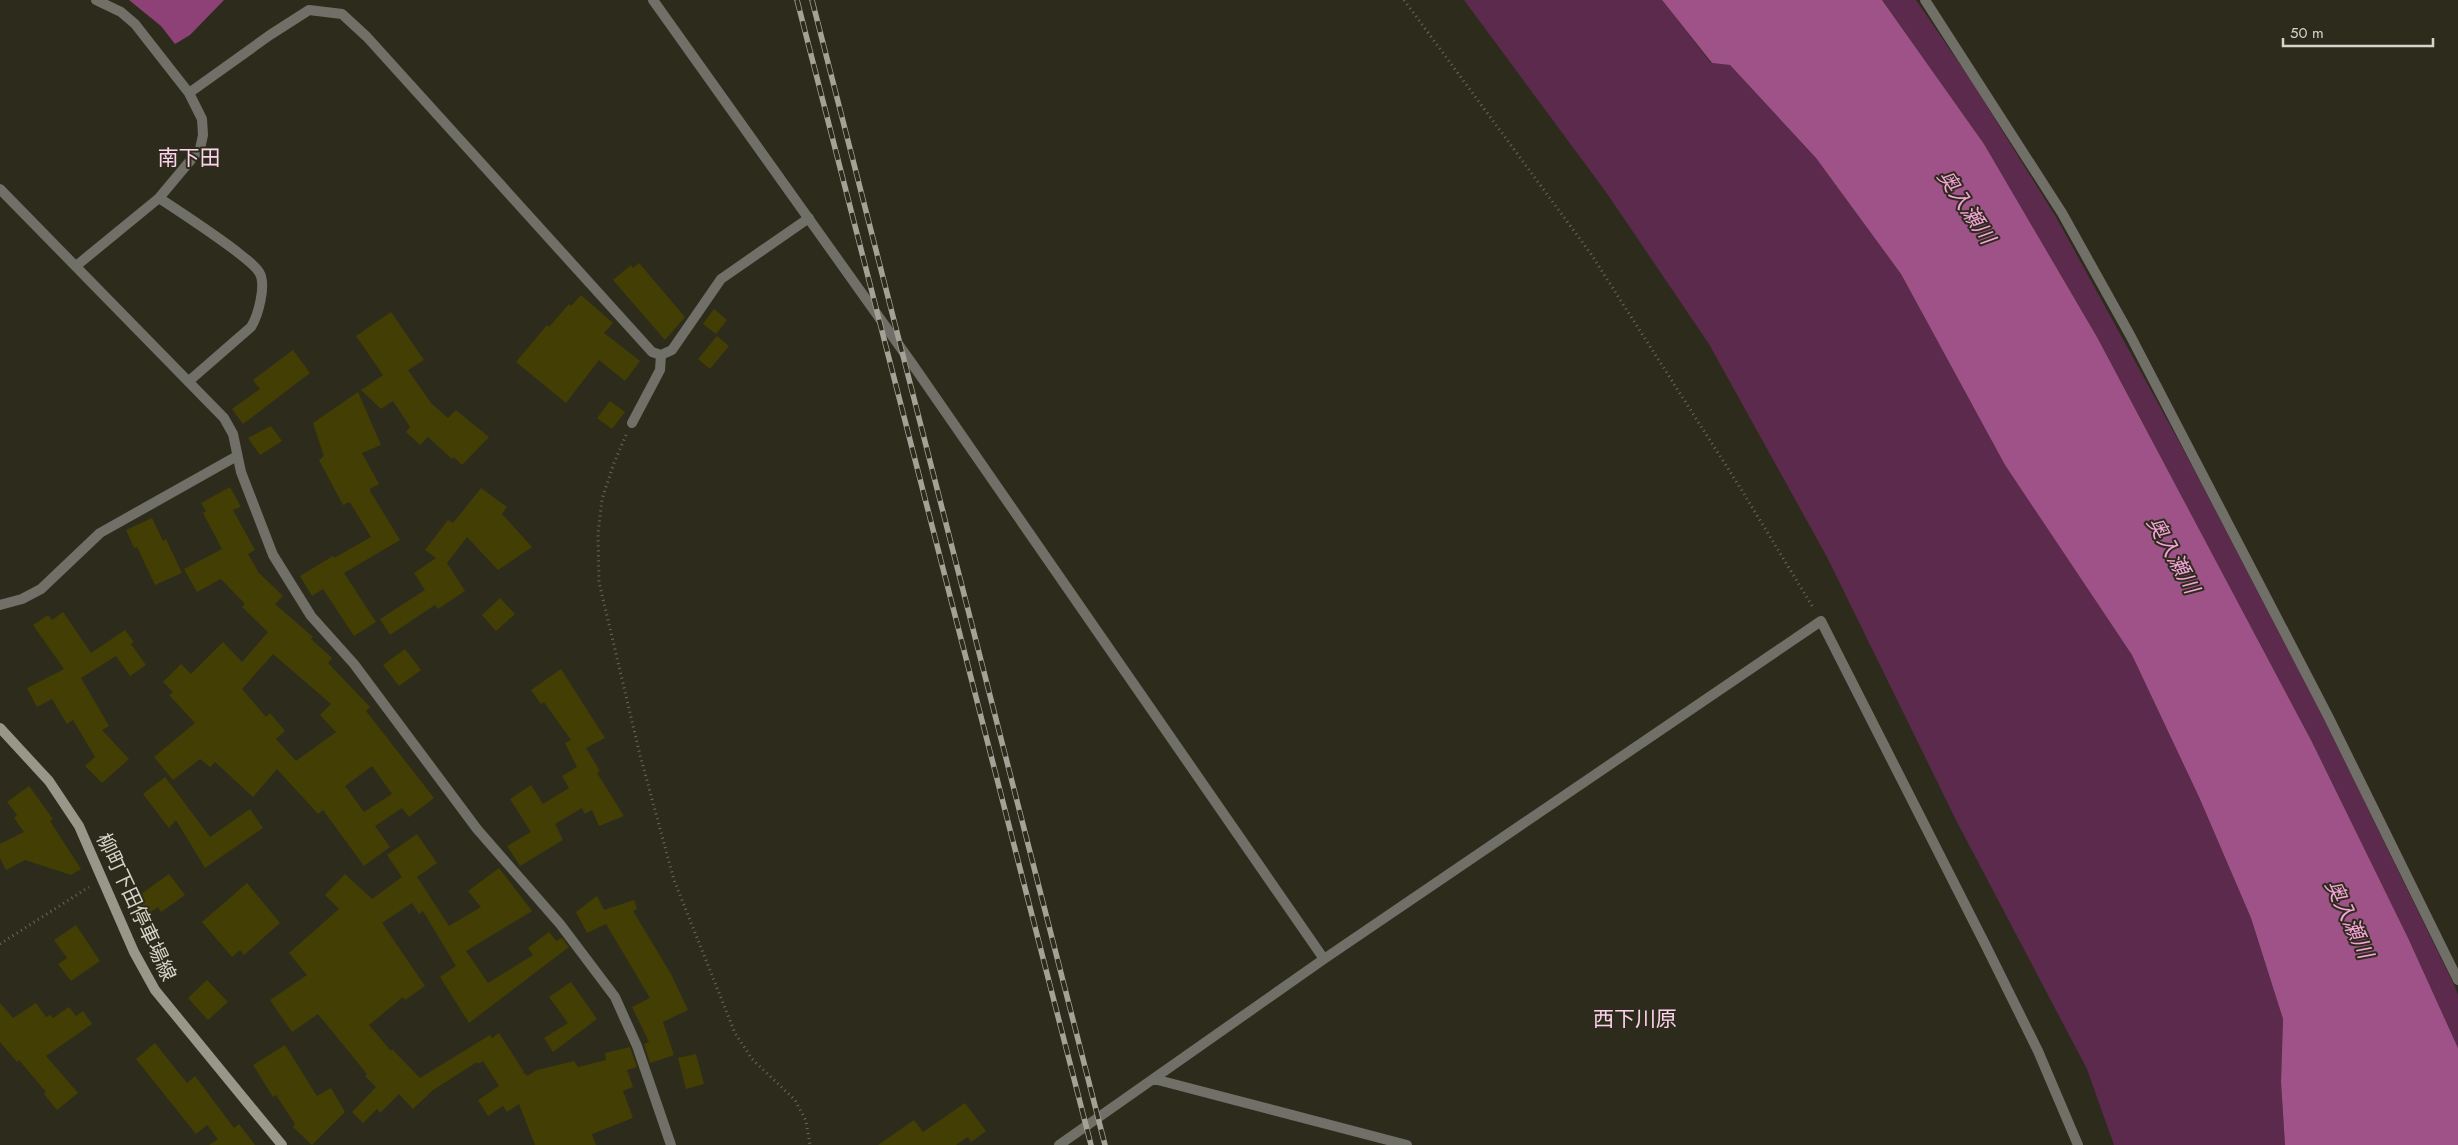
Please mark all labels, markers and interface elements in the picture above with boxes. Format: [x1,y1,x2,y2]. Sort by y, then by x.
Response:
scale bar [2283,15,2433,47]
text: 50 m [2290,22,2324,44]
district label: 南下田 [158,143,221,173]
water label: 奥入瀬川 [1930,164,2003,252]
water label: 奥入瀬川 [2140,511,2207,601]
street label: 柳町下田停車場線 [89,828,183,986]
water label: 奥入瀬川 [2318,875,2381,965]
district label: 西下川原 [1593,1004,1677,1034]

